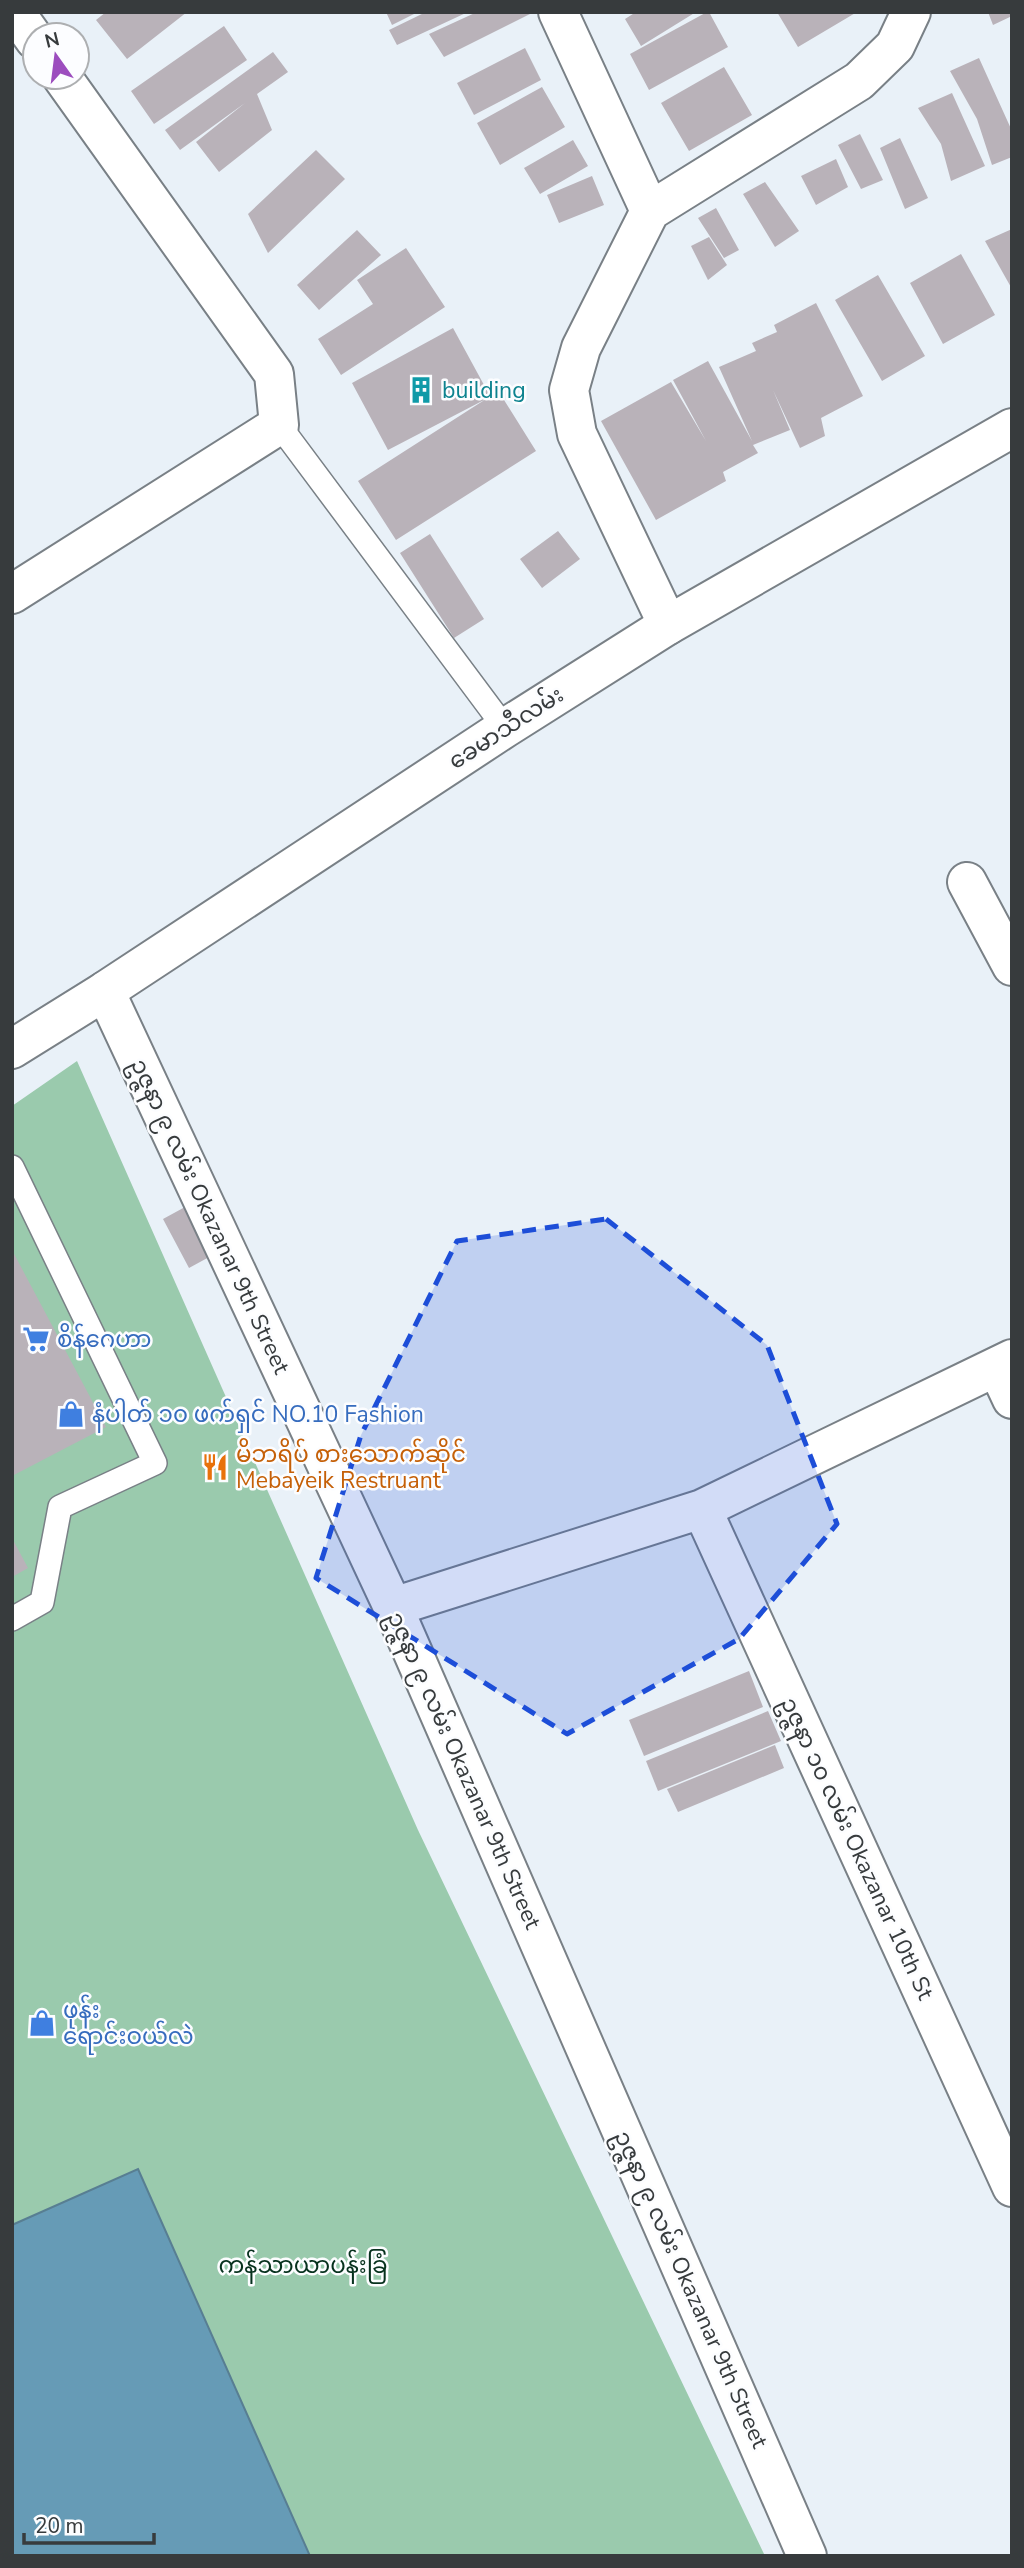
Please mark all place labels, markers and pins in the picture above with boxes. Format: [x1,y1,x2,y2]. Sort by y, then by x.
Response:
building icon: building [406,375,436,405]
place label: building [442,375,526,406]
place label: စိန်ဂေဟာ [57,1323,152,1358]
supermarket icon: စိန်ဂေဟာ [21,1324,51,1354]
place label: နံပါတ် ၁၀ ဖက်ရှင် NO.10 Fashion [92,1398,424,1433]
shop icon: နံပါတ် ၁၀ ဖက်ရှင် NO.10 Fashion [56,1399,86,1429]
place label: မိဘရိပ် စားသောက်ဆိုင် Mebayeik Restruant [236,1438,466,1496]
restaurant icon: မိဘရိပ် စားသောက်ဆိုင် Mebayeik Restruant [200,1452,230,1482]
place label: ဖုန်း ရောင်းဝယ်လဲ [63,1994,194,2055]
shop icon: ဖုန်း ရောင်းဝယ်လဲ [27,2008,57,2038]

